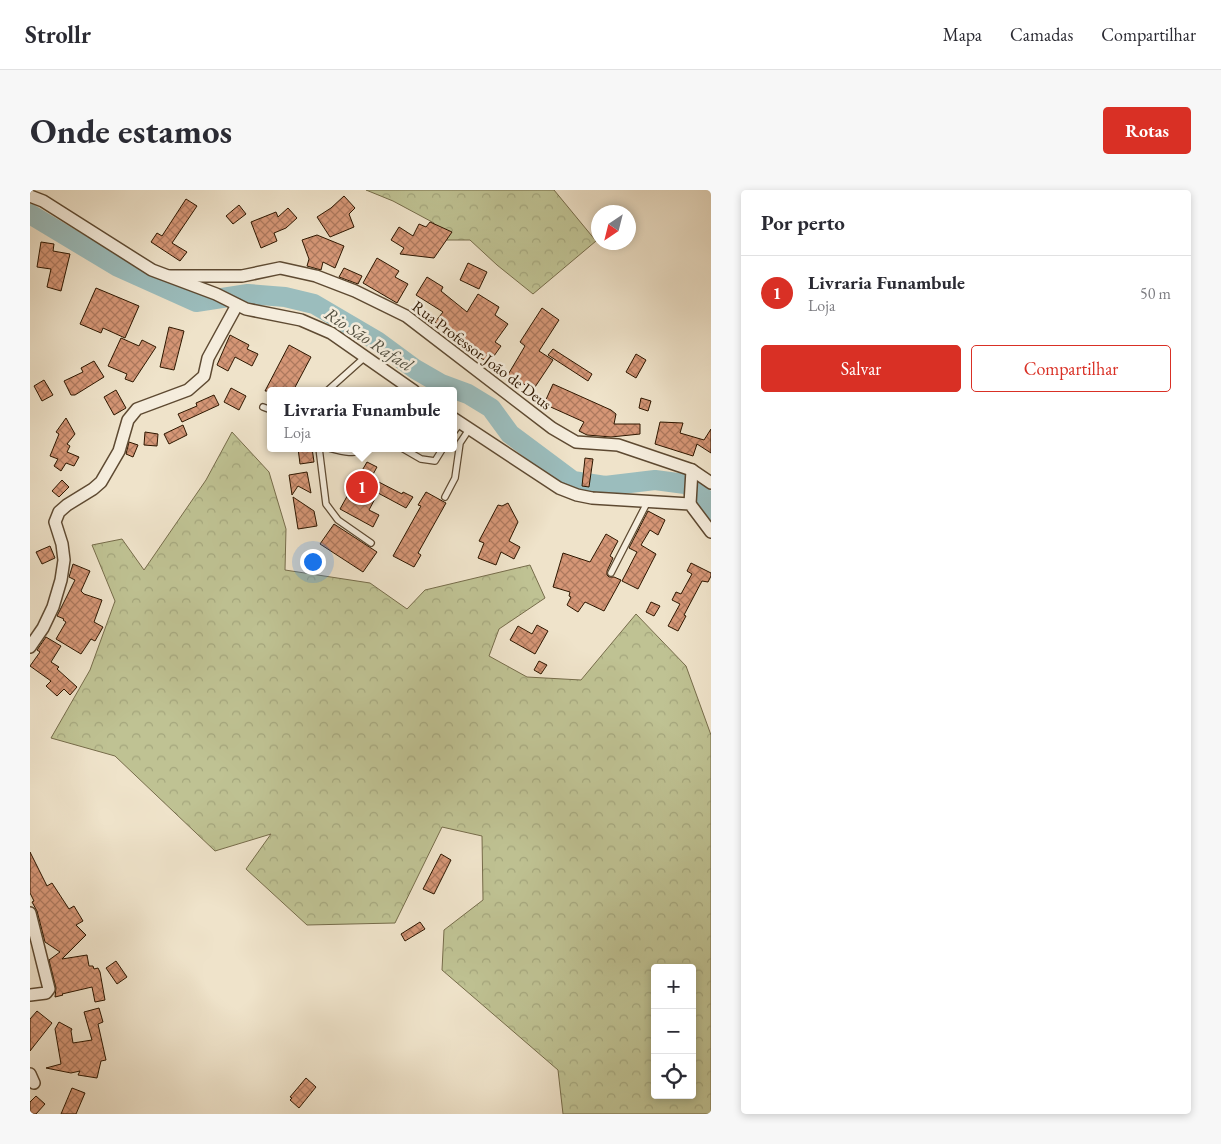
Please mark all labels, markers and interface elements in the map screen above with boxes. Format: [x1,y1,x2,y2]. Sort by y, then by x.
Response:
text: Strollr [25,19,91,50]
text: Mapa [943,23,982,46]
text: Camadas [1010,23,1073,46]
text: Compartilhar [1101,23,1196,46]
button: Rotas [1103,107,1191,154]
text: Onde estamos [30,108,232,153]
north arrow [591,205,636,250]
text: Por perto [761,209,845,236]
text: Livraria Funambule [808,270,965,295]
text: 1 [773,283,781,304]
text: 50 m [1140,283,1171,304]
text: Loja [808,295,835,316]
street label: Rua Professor João de Deus [408,296,556,414]
water label: Rio São Rafael [320,302,418,378]
button: Salvar [761,345,961,392]
button: Compartilhar [971,345,1171,392]
popup [267,387,457,452]
text: Livraria Funambule [284,397,440,422]
text: Loja [284,422,311,443]
pin: 1 [346,468,378,506]
your location [300,549,326,575]
map controls [651,964,696,1099]
button: + [651,964,696,1009]
button: − [651,1009,696,1054]
button: locate [651,1054,696,1099]

